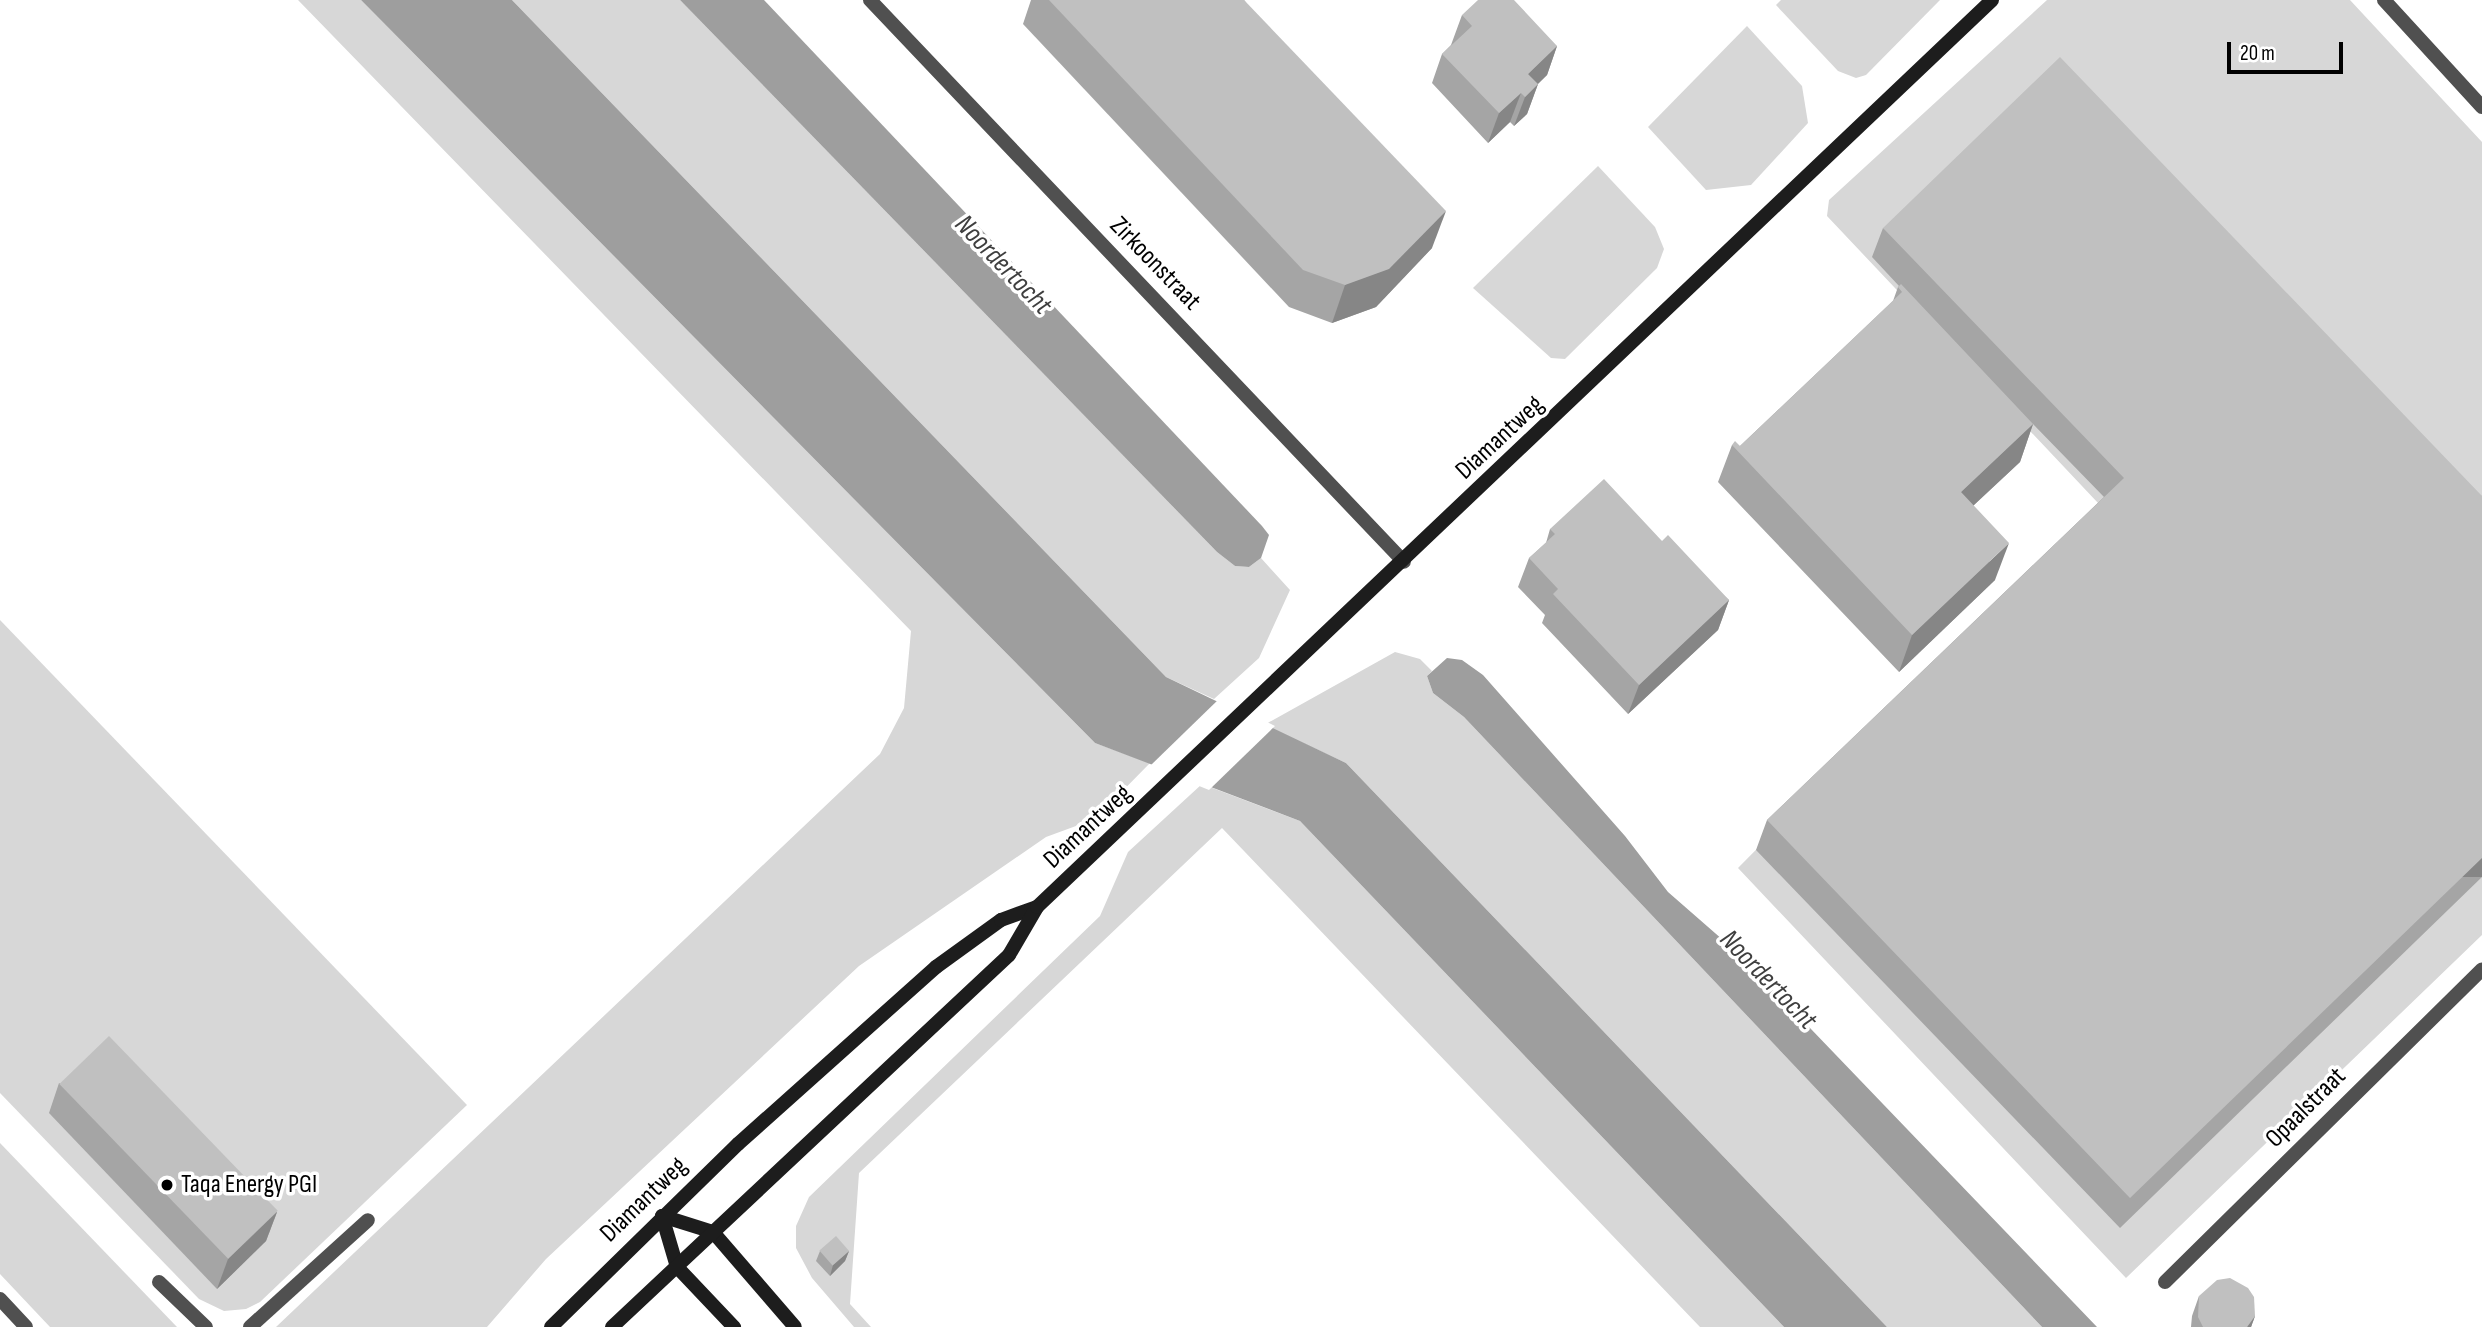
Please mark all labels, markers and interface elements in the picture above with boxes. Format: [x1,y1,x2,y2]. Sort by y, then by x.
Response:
scale bar [2230,28,2346,72]
text: 20 m [2240,41,2275,66]
water label: Noordertocht [947,208,1059,322]
street label: Zirkoonstraat [1103,211,1207,317]
street label: Diamantweg [1450,389,1550,487]
street label: Diamantweg [1038,778,1138,876]
water label: Noordertocht [1712,923,1824,1037]
street label: Opaalstraat [2259,1061,2353,1155]
street label: Diamantweg [594,1151,694,1249]
place label: Taqa Energy PGI [181,1169,317,1201]
marker: Taqa Energy PGI [159,1177,175,1193]

